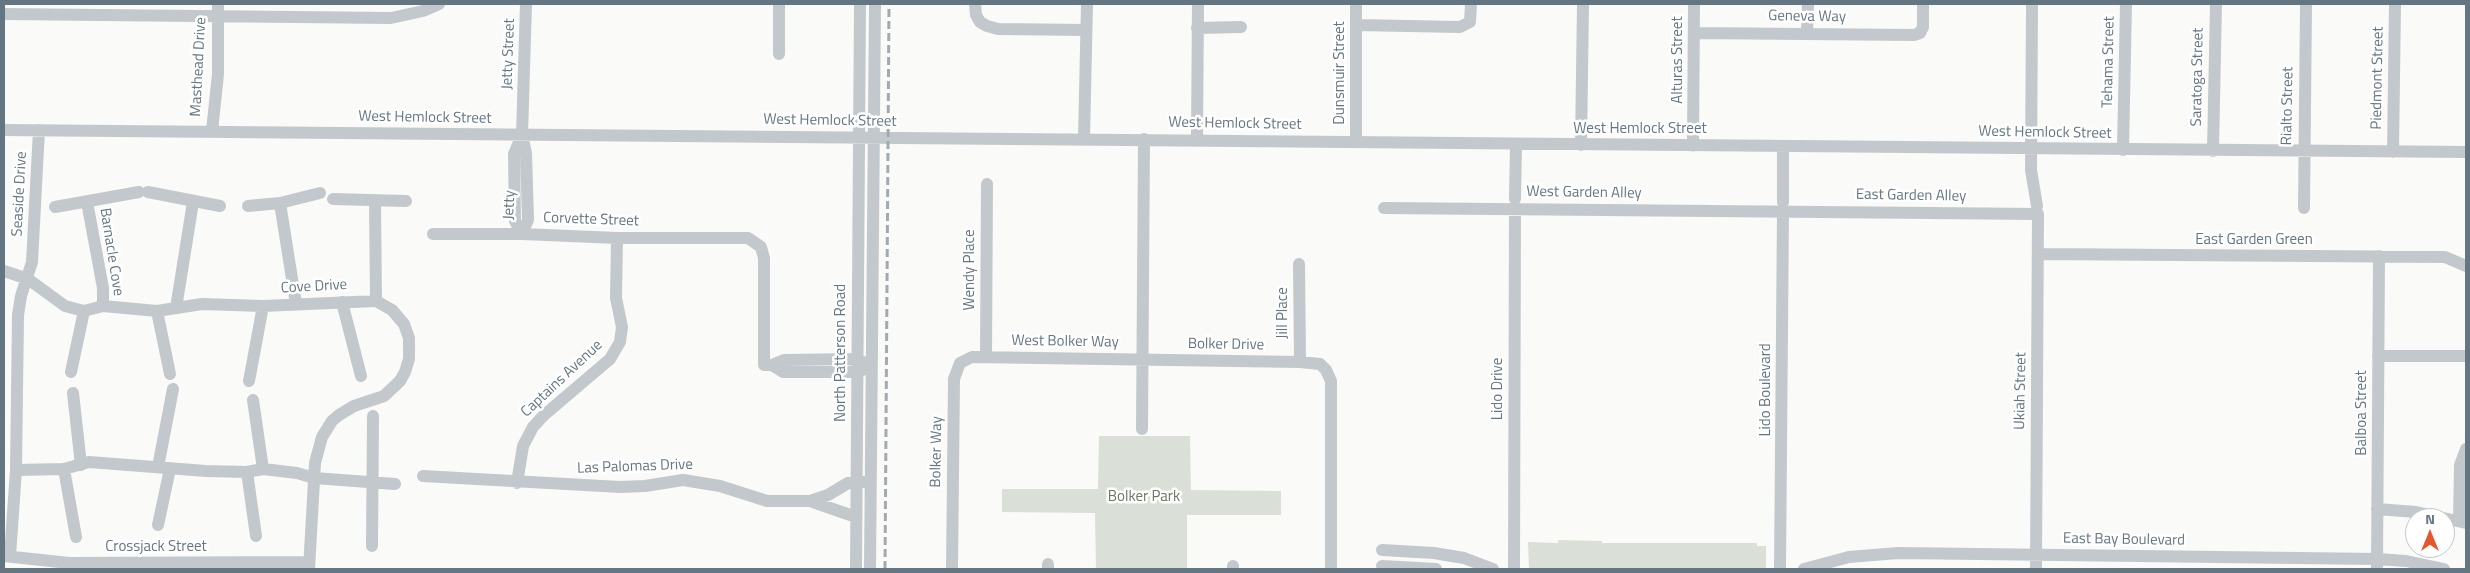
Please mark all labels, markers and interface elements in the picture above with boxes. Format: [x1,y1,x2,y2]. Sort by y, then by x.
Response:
street label: Geneva Way [1768,7,1846,27]
street label: Alturas Street [1669,16,1687,104]
street label: Tehama Street [2099,16,2119,108]
street label: Masthead Drive [187,17,211,117]
street label: Jetty Street [499,18,519,90]
street label: Dunsmuir Street [1331,21,1349,125]
street label: Piedmont Street [2368,26,2388,130]
street label: Saratoga Street [2188,27,2208,127]
street label: Rialto Street [2278,67,2298,145]
street label: West Hemlock Street [358,108,492,128]
street label: West Hemlock Street [763,111,897,131]
street label: West Hemlock Street [1168,114,1302,134]
street label: West Hemlock Street [1573,120,1707,138]
street label: West Hemlock Street [1978,123,2112,143]
street label: Seaside Drive [9,151,31,237]
street label: West Garden Alley [1526,183,1642,203]
street label: East Garden Alley [1856,186,1966,206]
street label: Jetty [500,190,520,220]
street label: Barnacle Cove [95,207,127,297]
street label: Corvette Street [543,209,639,231]
street label: Wendy Place [961,230,979,310]
street label: East Garden Green [2195,231,2313,249]
street label: Cove Drive [280,276,348,298]
street label: North Patterson Road [832,284,850,422]
street label: Jill Place [1274,287,1292,339]
street label: West Bolker Way [1011,332,1119,352]
street label: Bolker Drive [1188,335,1264,355]
street label: Captains Avenue [518,337,606,421]
street label: Lido Boulevard [1757,343,1775,437]
street label: Ukiah Street [2011,352,2031,430]
street label: Lido Drive [1489,358,1507,420]
street label: Balboa Street [2353,370,2371,456]
street label: Bolker Way [927,416,947,488]
street label: Las Palomas Drive [577,456,693,478]
park label: Bolker Park [1108,488,1180,506]
north arrow [2405,508,2455,558]
text: N [2425,508,2435,529]
street label: East Bay Boulevard [2063,530,2185,550]
street label: Crossjack Street [105,538,207,556]

